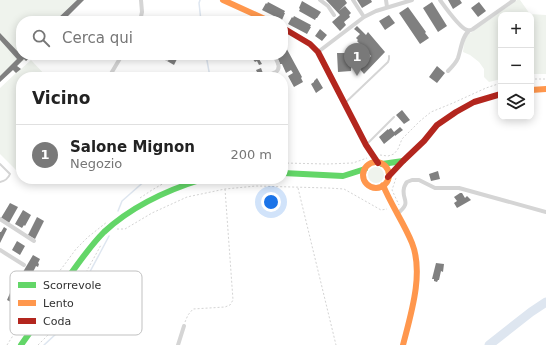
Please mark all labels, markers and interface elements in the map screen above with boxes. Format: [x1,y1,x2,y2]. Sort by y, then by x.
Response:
map controls [498,12,534,120]
button: + [498,12,534,48]
search box [16,16,288,60]
icon: search [30,27,52,49]
text: Cerca qui [62,29,133,47]
pin: 1 [344,43,370,76]
button: − [498,48,534,84]
button: layers [498,84,534,120]
text: Vicino [32,88,90,108]
text: Salone Mignon [70,138,195,156]
text: 1 [40,147,50,162]
text: 200 m [230,147,272,162]
text: Negozio [70,156,122,171]
your location [261,192,281,212]
legend [10,271,142,335]
text: Scorrevole [43,279,101,292]
text: Lento [43,297,74,310]
text: Coda [43,315,71,328]

